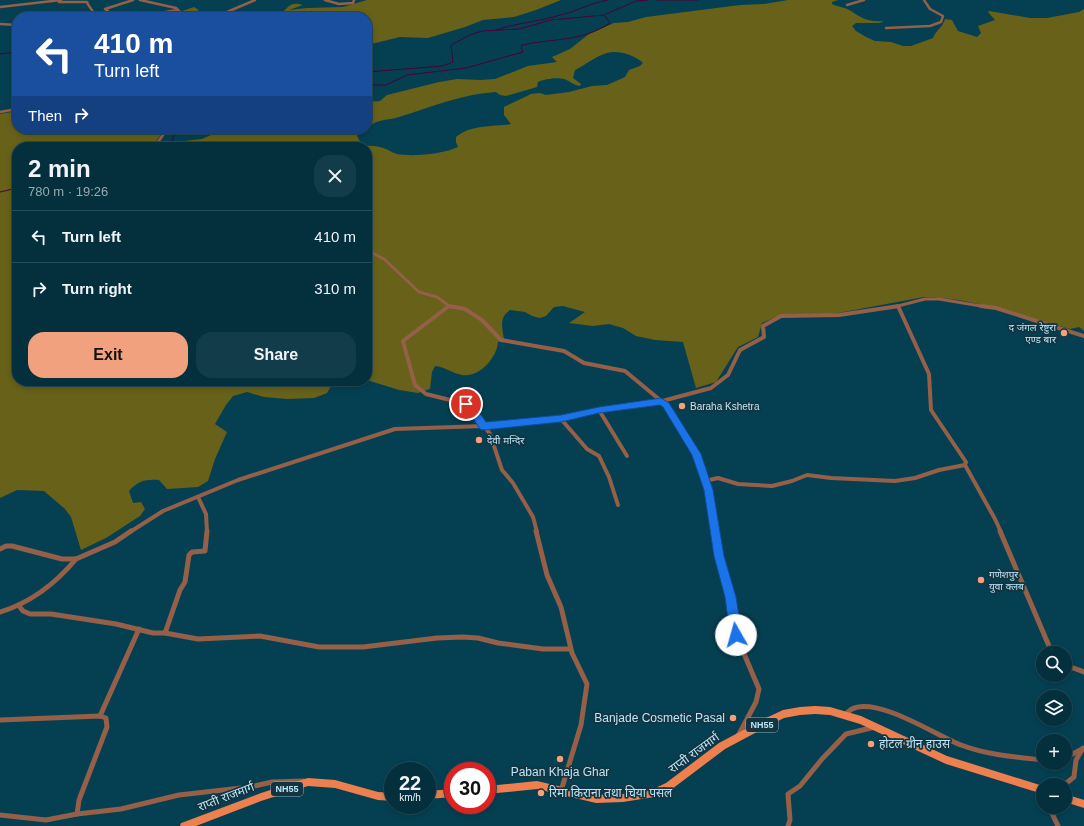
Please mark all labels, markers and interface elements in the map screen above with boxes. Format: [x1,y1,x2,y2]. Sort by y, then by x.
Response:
icon: left [28,28,80,80]
text: 410 m [94,28,173,59]
text: Turn left [94,61,159,81]
icon: right [70,104,92,126]
text: Then [28,107,62,124]
text: 2 min [28,155,91,182]
button: close [314,155,356,197]
text: 780 m · 19:26 [28,184,108,199]
icon: left [28,226,50,248]
text: Turn left [62,228,121,245]
text: 410 m [314,228,356,245]
icon: right [28,278,50,300]
text: Turn right [62,280,132,297]
text: 310 m [314,280,356,297]
place label: द जंगल रेष्टुरा एण्ड बार [1009,322,1057,345]
marker: द जंगल रेष्टुरा एण्ड बार [1059,328,1069,338]
button: Exit [28,332,188,378]
button: Share [196,332,356,378]
pin [449,387,483,421]
icon: arrive [455,393,477,415]
marker: Baraha Kshetra [677,401,687,411]
place label: Baraha Kshetra [690,401,760,412]
marker: देवी मन्दिर [474,435,484,445]
place label: देवी मन्दिर [487,435,525,446]
place label: गणेशपुर युवा क्लब [989,569,1024,593]
marker: गणेशपुर युवा क्लब [976,575,986,585]
position arrow [715,614,757,656]
map controls [1036,646,1072,814]
button: search [1036,646,1072,682]
button: layers [1036,690,1072,726]
place label: Banjade Cosmetic Pasal [594,711,725,725]
marker: Banjade Cosmetic Pasal [728,713,738,723]
road number: NH55 [746,718,778,732]
street label: राप्ती राजमार्ग [665,729,723,776]
button: + [1036,734,1072,770]
place label: होटल ग्रीन हाउस [879,736,951,751]
marker: होटल ग्रीन हाउस [866,739,876,749]
marker: Paban Khaja Ghar [555,754,565,764]
speed limit sign: 30 [444,762,496,814]
place label: Paban Khaja Ghar [511,765,609,779]
text: 22 [399,772,421,794]
button: − [1036,778,1072,814]
street label: राप्ती राजमार्ग [196,779,257,814]
road number: NH55 [271,782,303,796]
place label: रिमा किराना तथा चिया पसल [549,785,673,800]
marker: रिमा किराना तथा चिया पसल [536,788,546,798]
text: km/h [399,792,421,803]

